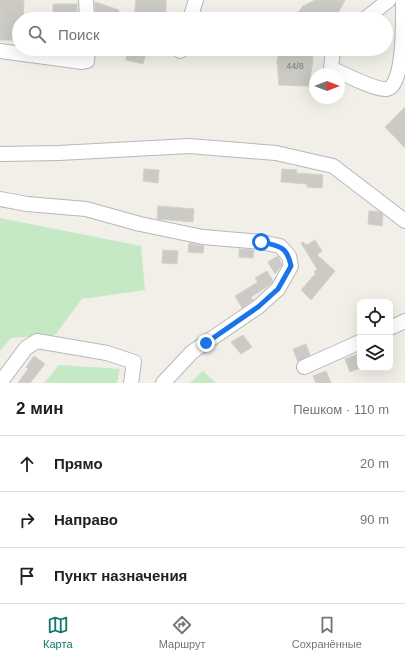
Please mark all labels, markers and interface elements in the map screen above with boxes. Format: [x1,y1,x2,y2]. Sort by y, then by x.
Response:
search box [12,12,393,56]
icon: search [26,23,48,45]
text: Поиск [58,26,100,43]
house number: 44/8 [286,61,304,71]
north arrow [309,68,345,104]
route start [252,233,270,251]
map controls [357,299,393,371]
button: locate [357,299,393,335]
route end [197,334,215,352]
button: layers [357,335,393,371]
text: 2 мин [16,399,63,418]
text: Пешком · 110 m [293,402,389,417]
icon: ahead [16,453,38,475]
text: Прямо [54,455,103,472]
text: 20 m [360,456,389,471]
icon: right [16,509,38,531]
text: Направо [54,511,118,528]
text: 90 m [360,512,389,527]
icon: arrive [16,565,38,587]
text: Пункт назначения [54,567,187,584]
tab: Карта [43,614,73,650]
tab: Маршрут [159,614,206,650]
tab: Сохранённые [292,614,362,650]

